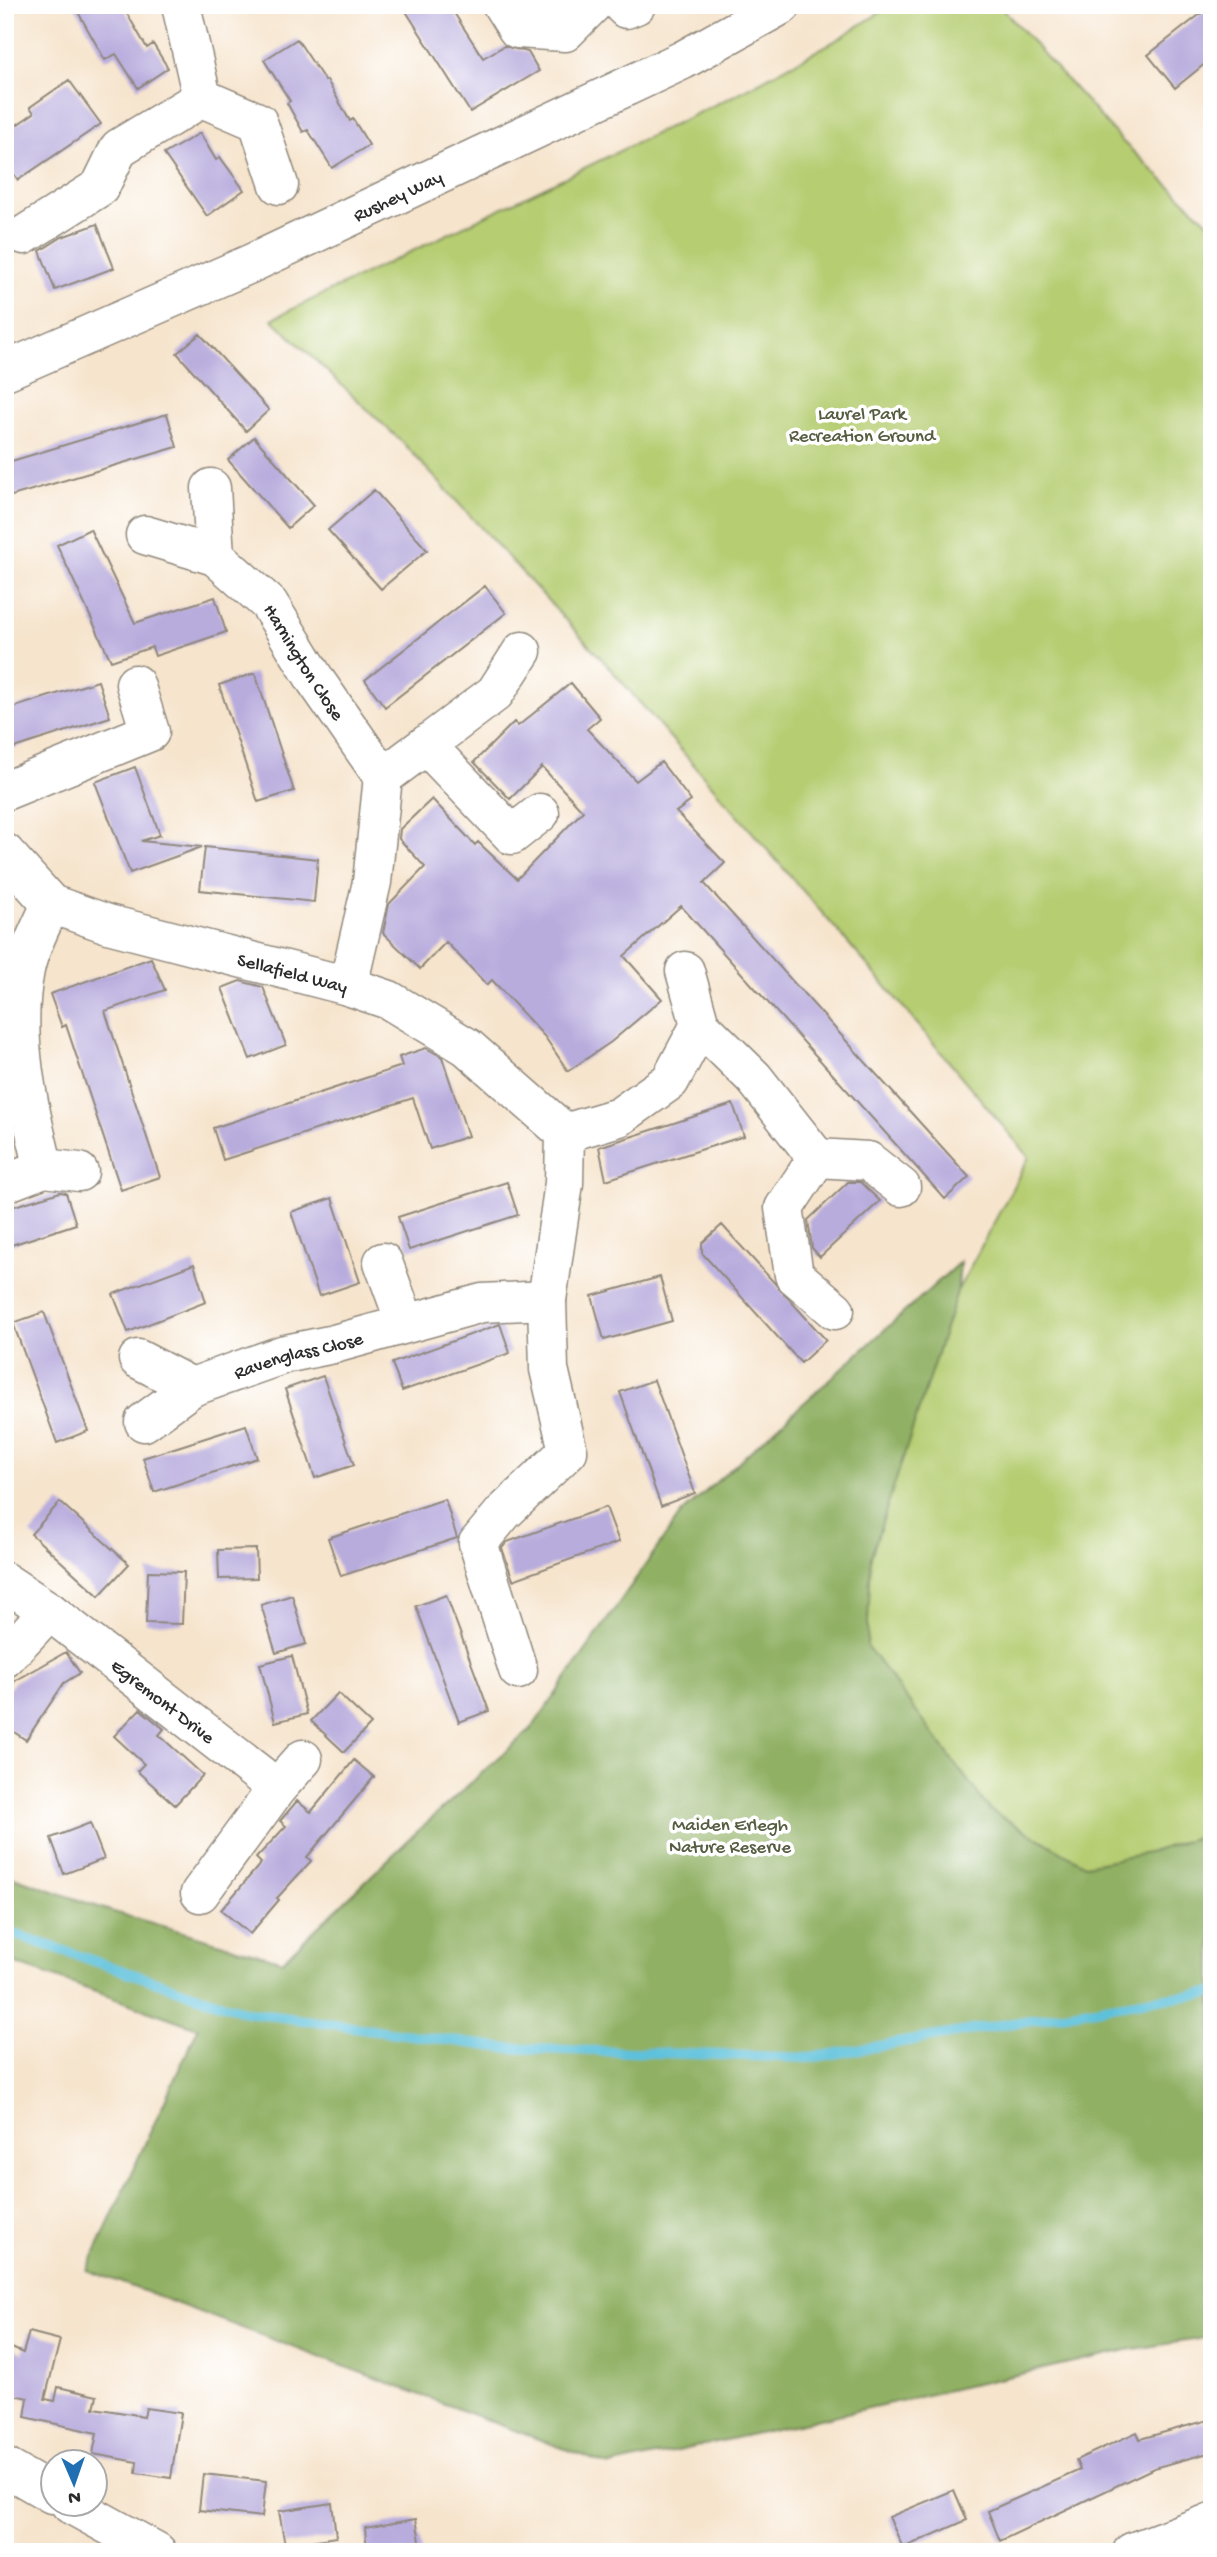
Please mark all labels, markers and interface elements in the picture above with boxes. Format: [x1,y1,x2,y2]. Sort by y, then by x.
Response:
street label: Rushey Way [350,167,447,229]
park label: Laurel Park Recreation Ground [789,404,937,449]
street label: Harnington Close [257,601,348,726]
street label: Sellafield Way [234,950,350,1001]
street label: Ravenglass Close [231,1329,366,1386]
street label: Egremont Drive [105,1655,218,1750]
park label: Maiden Erlegh Nature Reserve [669,1815,791,1860]
north arrow [38,2448,108,2518]
text: N [68,2485,81,2508]

